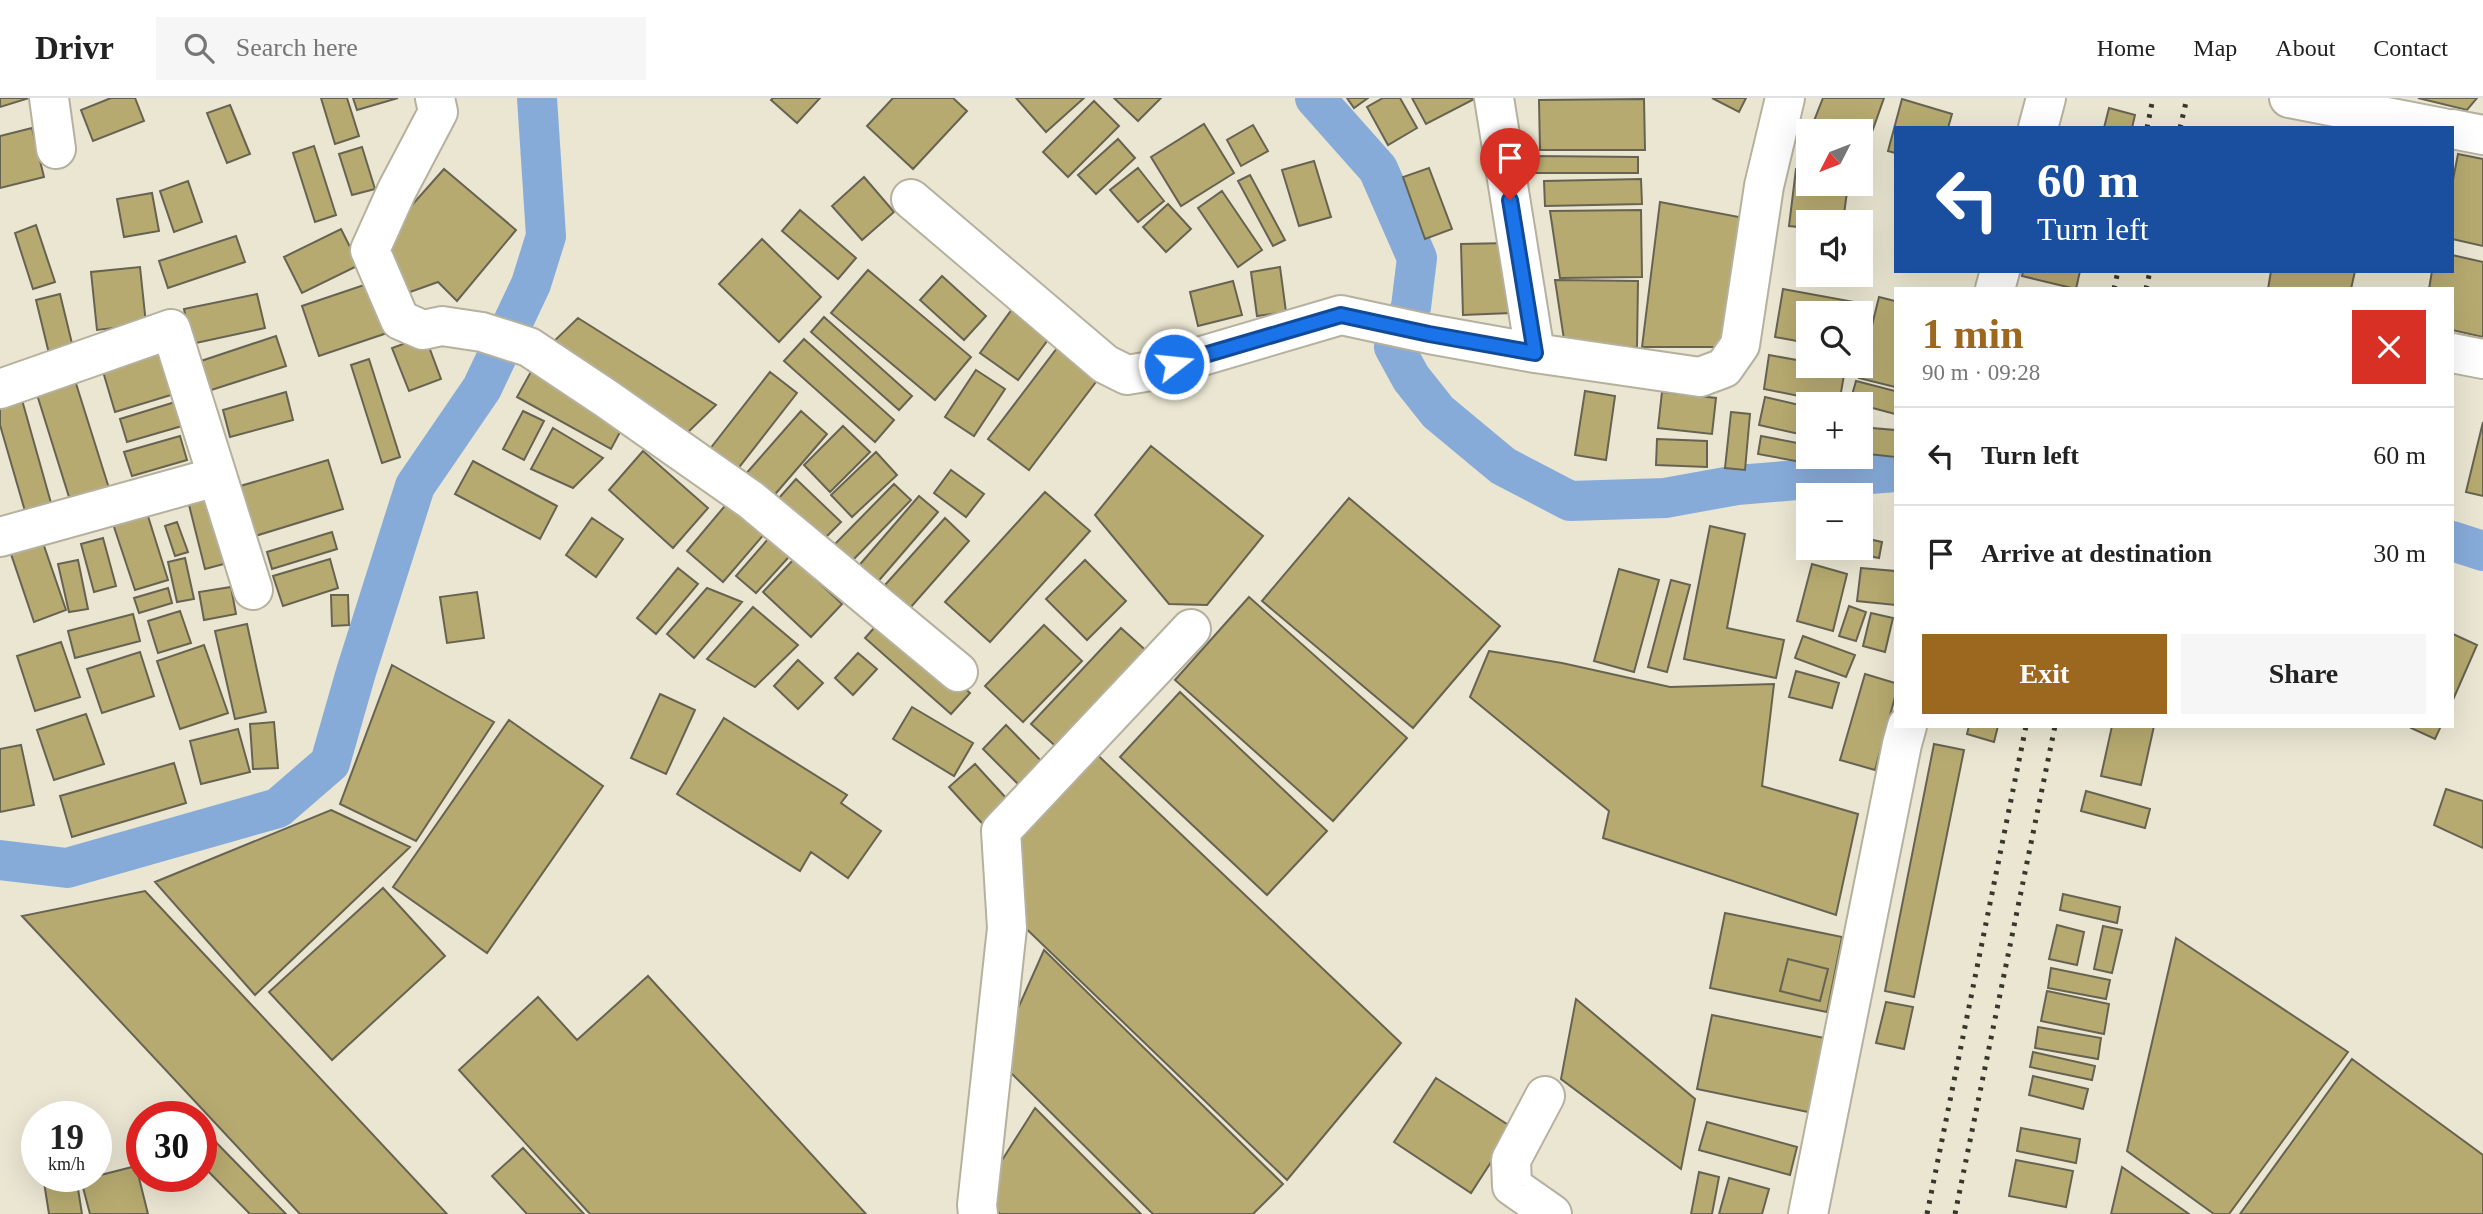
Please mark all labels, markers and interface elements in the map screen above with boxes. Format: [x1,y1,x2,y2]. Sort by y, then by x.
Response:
search box [156,17,646,80]
icon: search [180,29,218,67]
text: Drivr [35,30,114,66]
text: Search here [236,33,358,62]
text: Home [2097,35,2155,61]
text: Map [2193,35,2237,61]
text: About [2275,35,2335,61]
text: Contact [2373,35,2448,61]
north arrow [1796,119,1872,196]
map controls [1796,119,1873,560]
pin [1480,128,1540,200]
icon: arrive [1491,139,1529,177]
text: 60 m [2037,153,2139,208]
icon: left [1922,154,2013,245]
button: sound [1796,210,1873,287]
text: Turn left [2037,211,2149,247]
button: search [1796,301,1873,378]
button: close [2352,310,2426,384]
text: 1 min [1922,311,2024,357]
position arrow [1137,327,1211,401]
text: 90 m · 09:28 [1922,360,2040,385]
button: + [1796,392,1873,469]
icon: left [1922,437,1960,475]
text: Turn left [1981,441,2079,470]
text: 60 m [2373,441,2426,470]
button: − [1796,483,1873,560]
icon: arrive [1922,535,1960,573]
text: Arrive at destination [1981,539,2212,568]
text: 30 m [2373,539,2426,568]
button: Exit [1922,634,2167,714]
button: Share [2181,634,2426,714]
speed limit sign: 30 [126,1101,217,1192]
text: 19 [49,1118,84,1157]
text: km/h [48,1154,85,1174]

